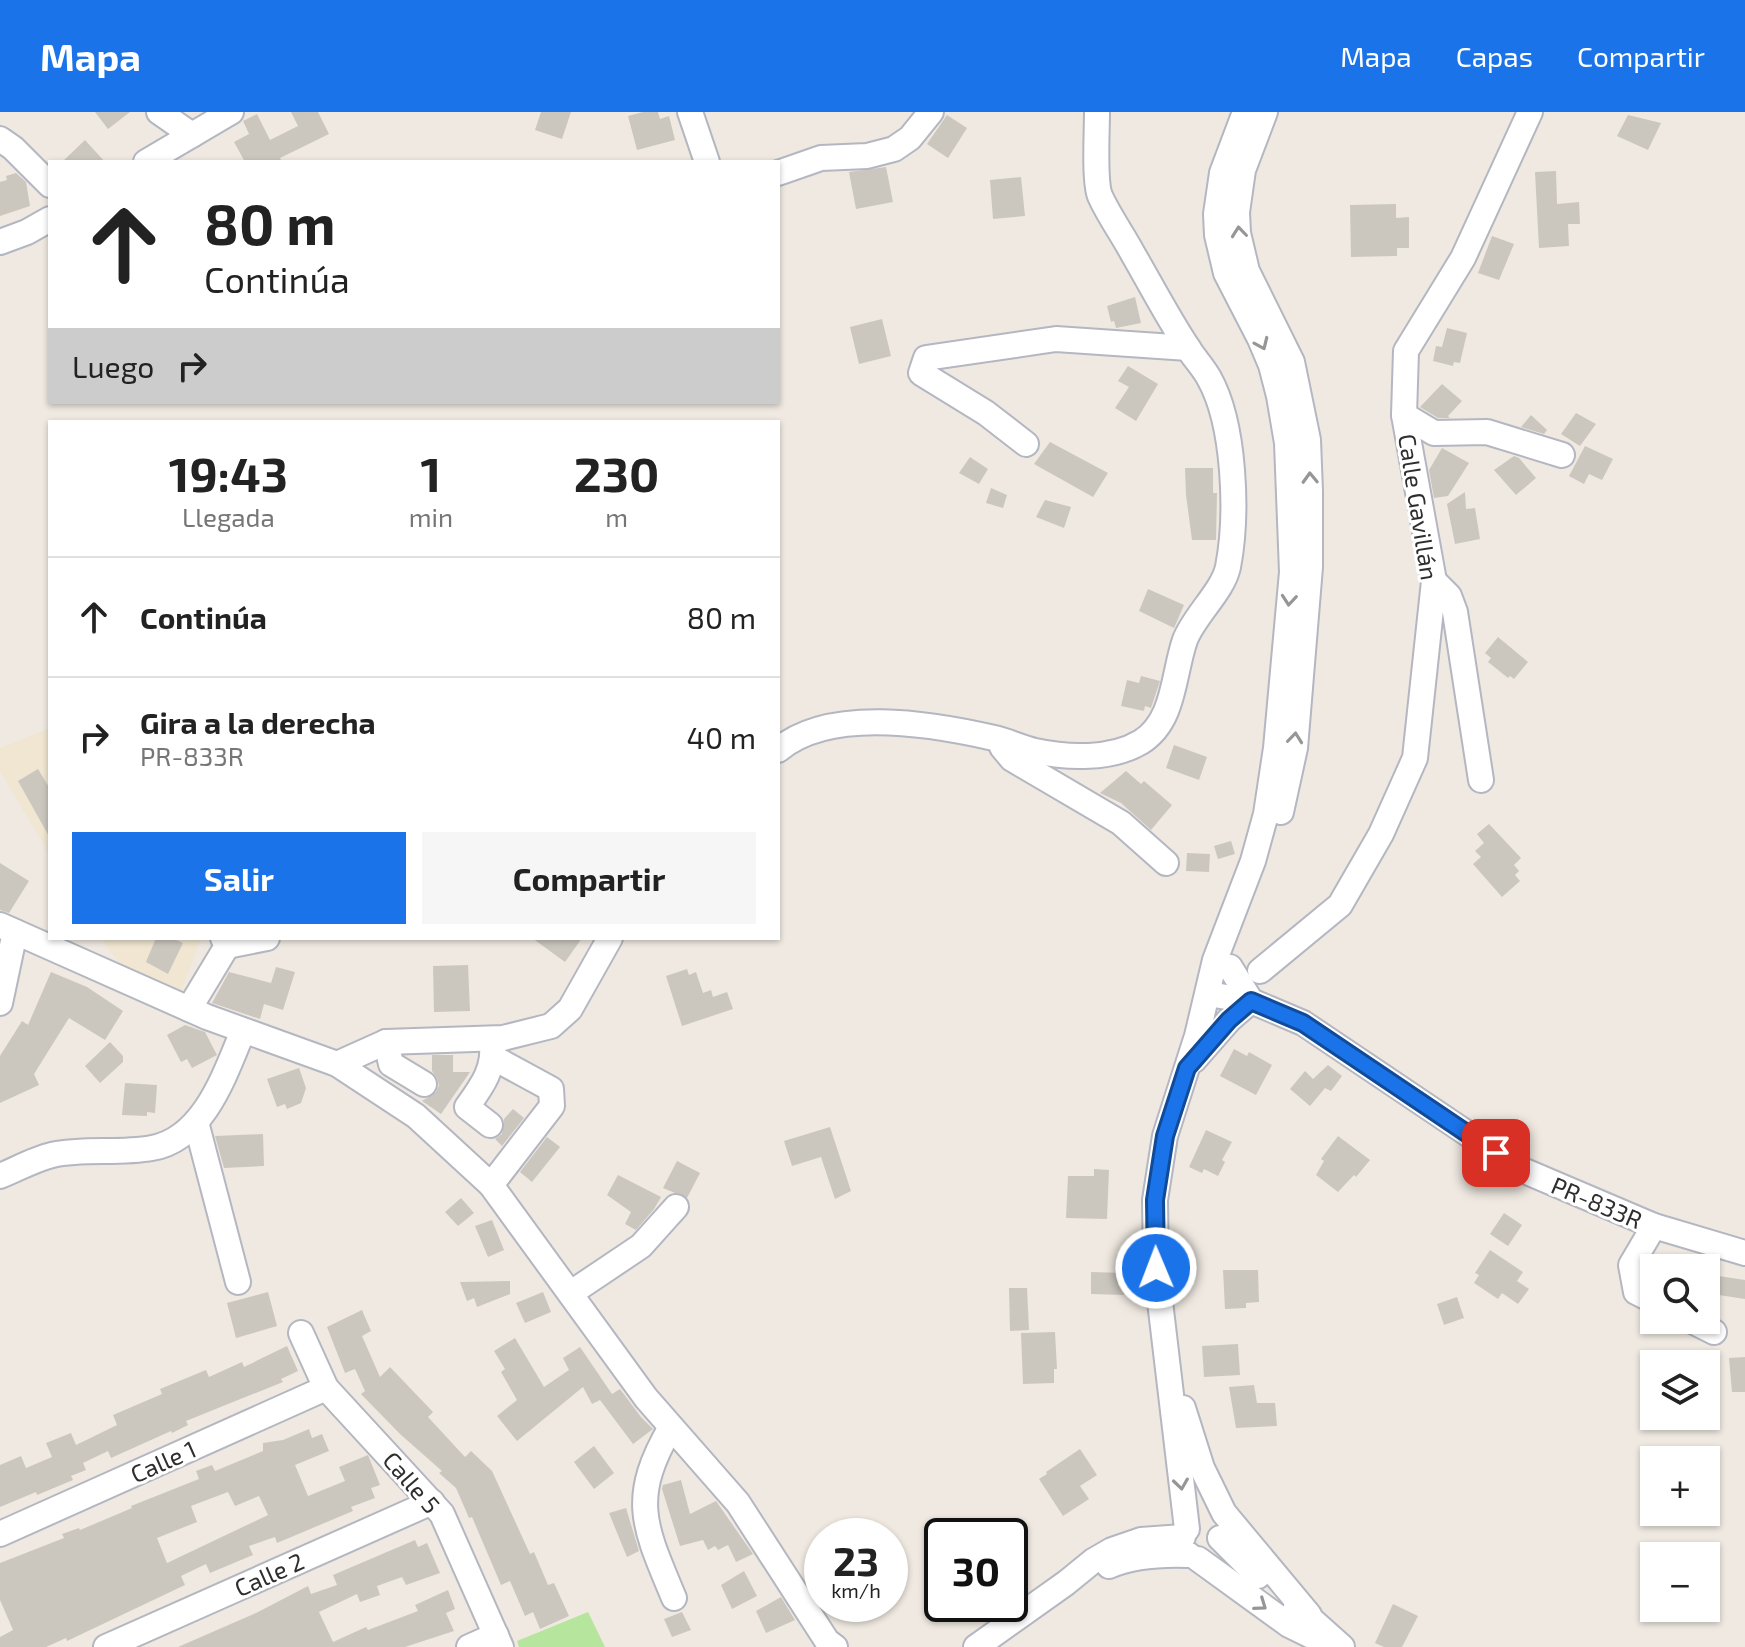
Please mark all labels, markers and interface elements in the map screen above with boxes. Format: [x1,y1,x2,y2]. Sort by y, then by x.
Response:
text: Mapa [40,33,141,79]
text: Mapa [1340,39,1412,73]
text: Capas [1456,39,1533,73]
text: Compartir [1577,39,1705,73]
text: 80 m [204,189,336,256]
icon: ahead [72,192,176,296]
one-way arrow [1231,225,1248,238]
text: Continúa [204,257,350,300]
one-way arrow [1252,336,1268,350]
icon: right [170,344,214,388]
text: Luego [72,348,154,384]
street label: Calle Gavillán [1393,432,1445,582]
text: 19:43 [169,444,288,502]
text: 1 [421,444,441,502]
text: 230 [574,444,659,502]
one-way arrow [1301,471,1318,484]
text: Llegada [182,501,275,532]
text: min [409,501,453,532]
text: m [605,501,628,532]
one-way arrow [1281,594,1298,607]
icon: ahead [72,595,116,639]
text: Continúa [140,599,267,635]
text: 80 m [687,599,756,635]
text: Gira a la derecha [140,704,376,740]
icon: right [72,715,116,759]
text: 40 m [686,719,756,755]
one-way arrow [1287,731,1304,744]
text: PR-833R [140,740,244,771]
button: Salir [72,832,406,924]
button: Compartir [422,832,756,924]
pin [1462,1119,1530,1187]
icon: arrive [1474,1131,1518,1175]
street label: PR-833R [1547,1170,1647,1234]
position arrow [1114,1226,1198,1310]
map controls [1640,1254,1720,1622]
button: search [1640,1254,1720,1334]
button: layers [1640,1350,1720,1430]
street label: Calle 1 [126,1434,200,1488]
street label: Calle 5 [377,1445,447,1519]
button: + [1640,1446,1720,1526]
one-way arrow [1172,1477,1189,1491]
speed limit sign: 30 [924,1518,1028,1622]
text: 23 [833,1536,879,1584]
button: − [1640,1542,1720,1622]
street label: Calle 2 [230,1546,308,1602]
text: km/h [831,1578,881,1602]
one-way arrow [1252,1595,1266,1610]

